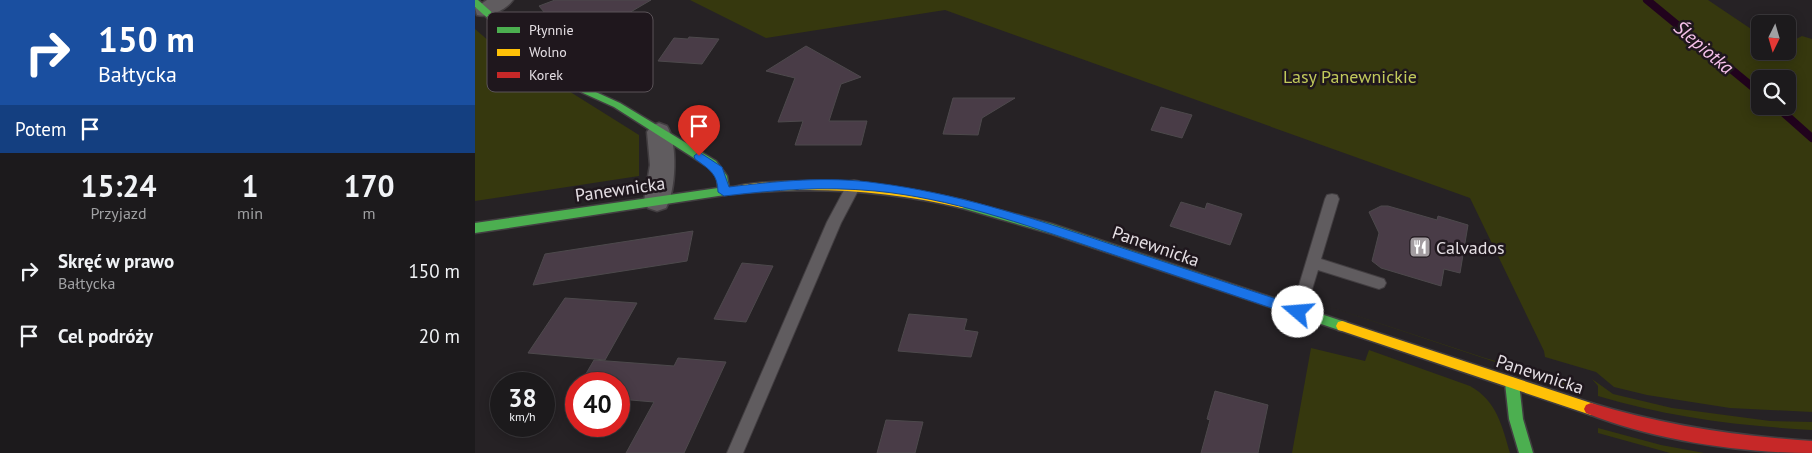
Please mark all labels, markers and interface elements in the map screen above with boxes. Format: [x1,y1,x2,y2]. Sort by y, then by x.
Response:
legend [487,12,653,92]
water label: Ślepiotka [1669,15,1739,79]
north arrow [1751,15,1796,60]
map controls [1751,15,1796,115]
text: 150 m [98,16,195,62]
icon: right [15,20,80,85]
text: Płynnie [529,21,574,39]
text: Wolno [529,43,567,61]
text: Bałtycka [98,60,177,88]
park label: Lasy Panewnickie [1283,65,1417,88]
text: Korek [529,66,563,84]
button: search [1751,70,1796,115]
pin [678,105,720,156]
icon: arrive [685,112,713,140]
icon: arrive [76,115,104,143]
text: Potem [15,117,66,141]
text: 15:24 [80,166,157,205]
text: 1 [242,166,259,205]
text: 170 [343,166,395,205]
street label: Panewnicka [573,171,667,207]
text: Przyjazd [90,203,147,223]
text: min [237,203,263,223]
text: m [363,203,376,223]
street label: Panewnicka [1109,220,1203,272]
restaurant icon: Calvados [1408,235,1432,259]
place label: Calvados [1436,236,1505,259]
text: Skręć w prawo [58,249,174,273]
icon: right [15,257,43,285]
text: 150 m [408,259,460,283]
text: Bałtycka [58,273,115,293]
position arrow [1271,285,1323,337]
icon: arrive [15,322,43,350]
text: Cel podróży [58,324,153,348]
text: 20 m [419,324,460,348]
street label: Panewnicka [1493,349,1587,399]
speed limit sign: 40 [565,372,630,437]
text: 38 [508,382,537,414]
text: km/h [509,409,536,424]

